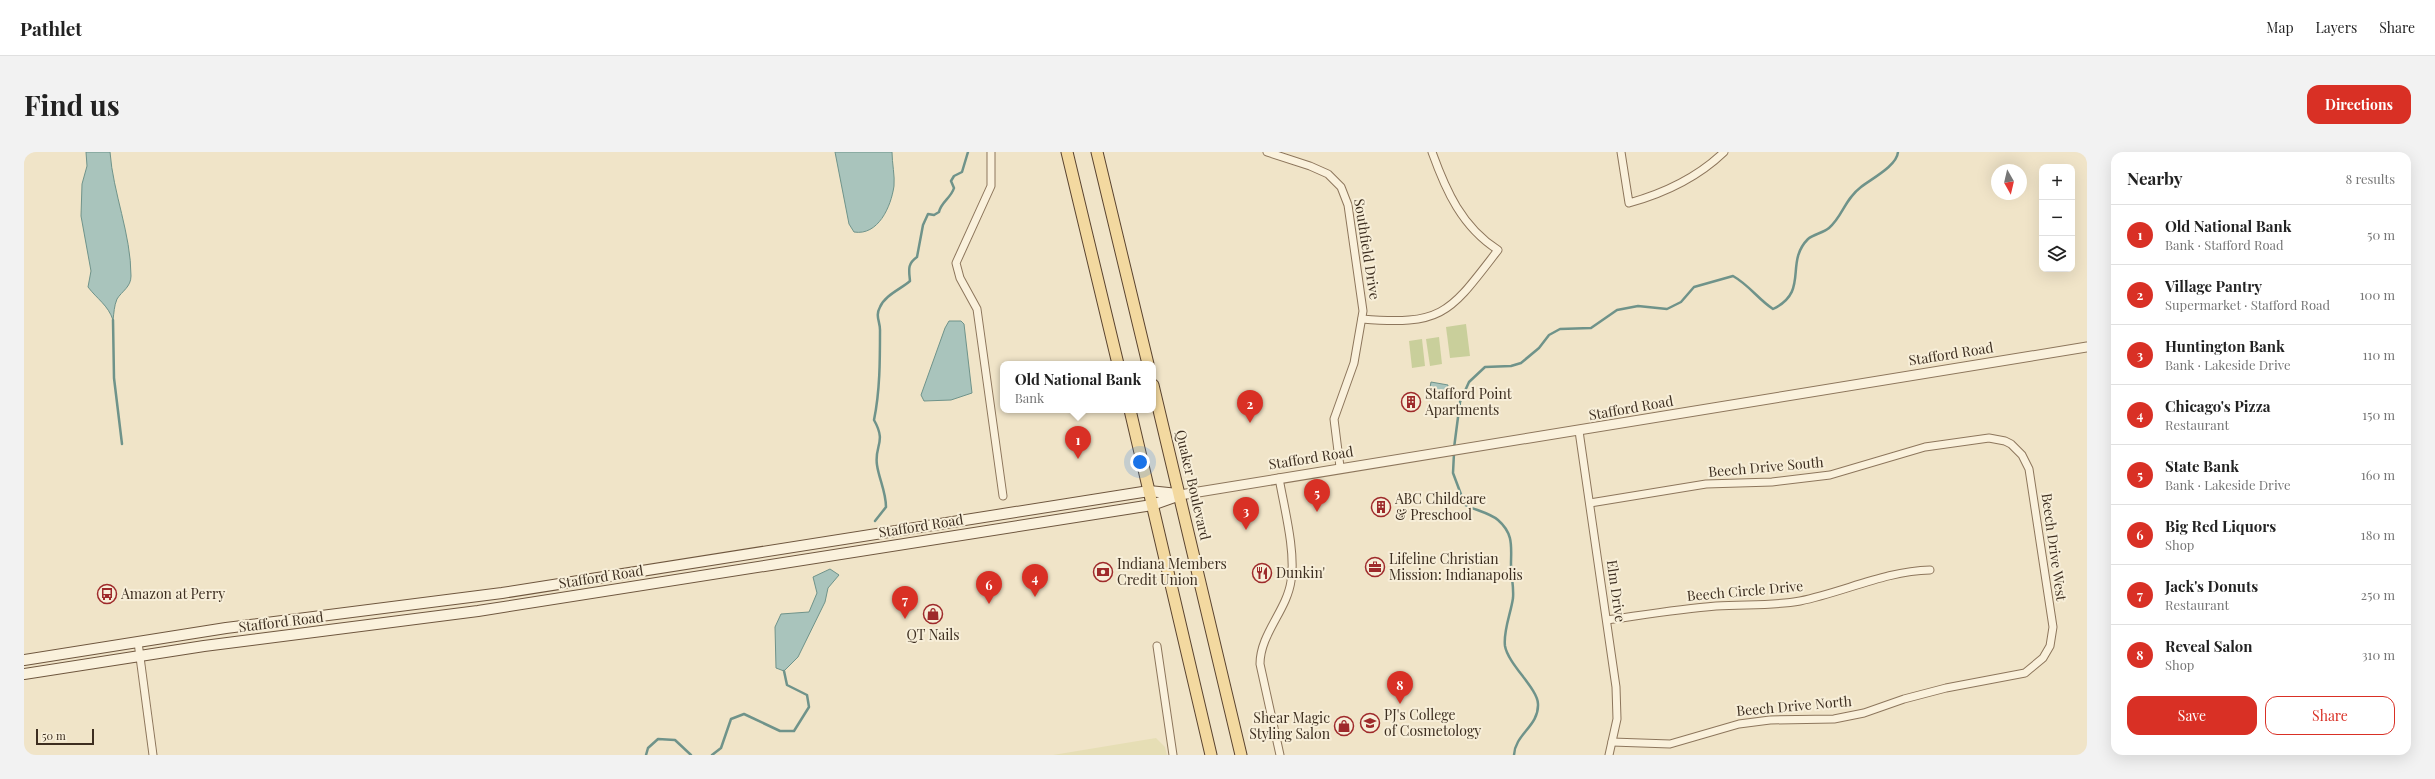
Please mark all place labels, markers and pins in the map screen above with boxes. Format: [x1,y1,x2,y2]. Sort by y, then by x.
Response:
place label: Stafford Point Apartments [1424,384,1513,419]
pin: 2 [1237,390,1263,423]
building icon: Stafford Point Apartments [1400,391,1422,413]
pin: 1 [1065,426,1091,459]
pin: 5 [1304,479,1330,512]
place label: ABC Childcare & Preschool [1394,489,1486,524]
building icon: ABC Childcare & Preschool [1370,496,1392,518]
pin: 3 [1233,497,1259,530]
place label: Lifeline Christian Mission: Indianapolis [1389,549,1523,584]
place label: Indiana Members Credit Union [1117,554,1227,589]
office icon: Lifeline Christian Mission: Indianapolis [1364,556,1386,578]
bank icon: Indiana Members Credit Union [1092,561,1114,583]
restaurant icon: Dunkin' [1251,562,1273,584]
place label: Dunkin' [1276,563,1325,582]
pin: 4 [1022,564,1048,597]
pin: 6 [976,571,1002,604]
bus stop icon: Amazon at Perry [96,583,118,605]
place label: Amazon at Perry [120,584,225,603]
pin: 7 [892,586,918,619]
shop icon: QT Nails [922,603,944,625]
place label: QT Nails [906,625,960,644]
pin: 8 [1387,671,1413,704]
place label: PJ's College of Cosmetology [1384,705,1481,740]
place label: Shear Magic Styling Salon [1249,708,1331,743]
school or university icon: PJ's College of Cosmetology [1359,712,1381,734]
shop icon: Shear Magic Styling Salon [1333,715,1355,737]

